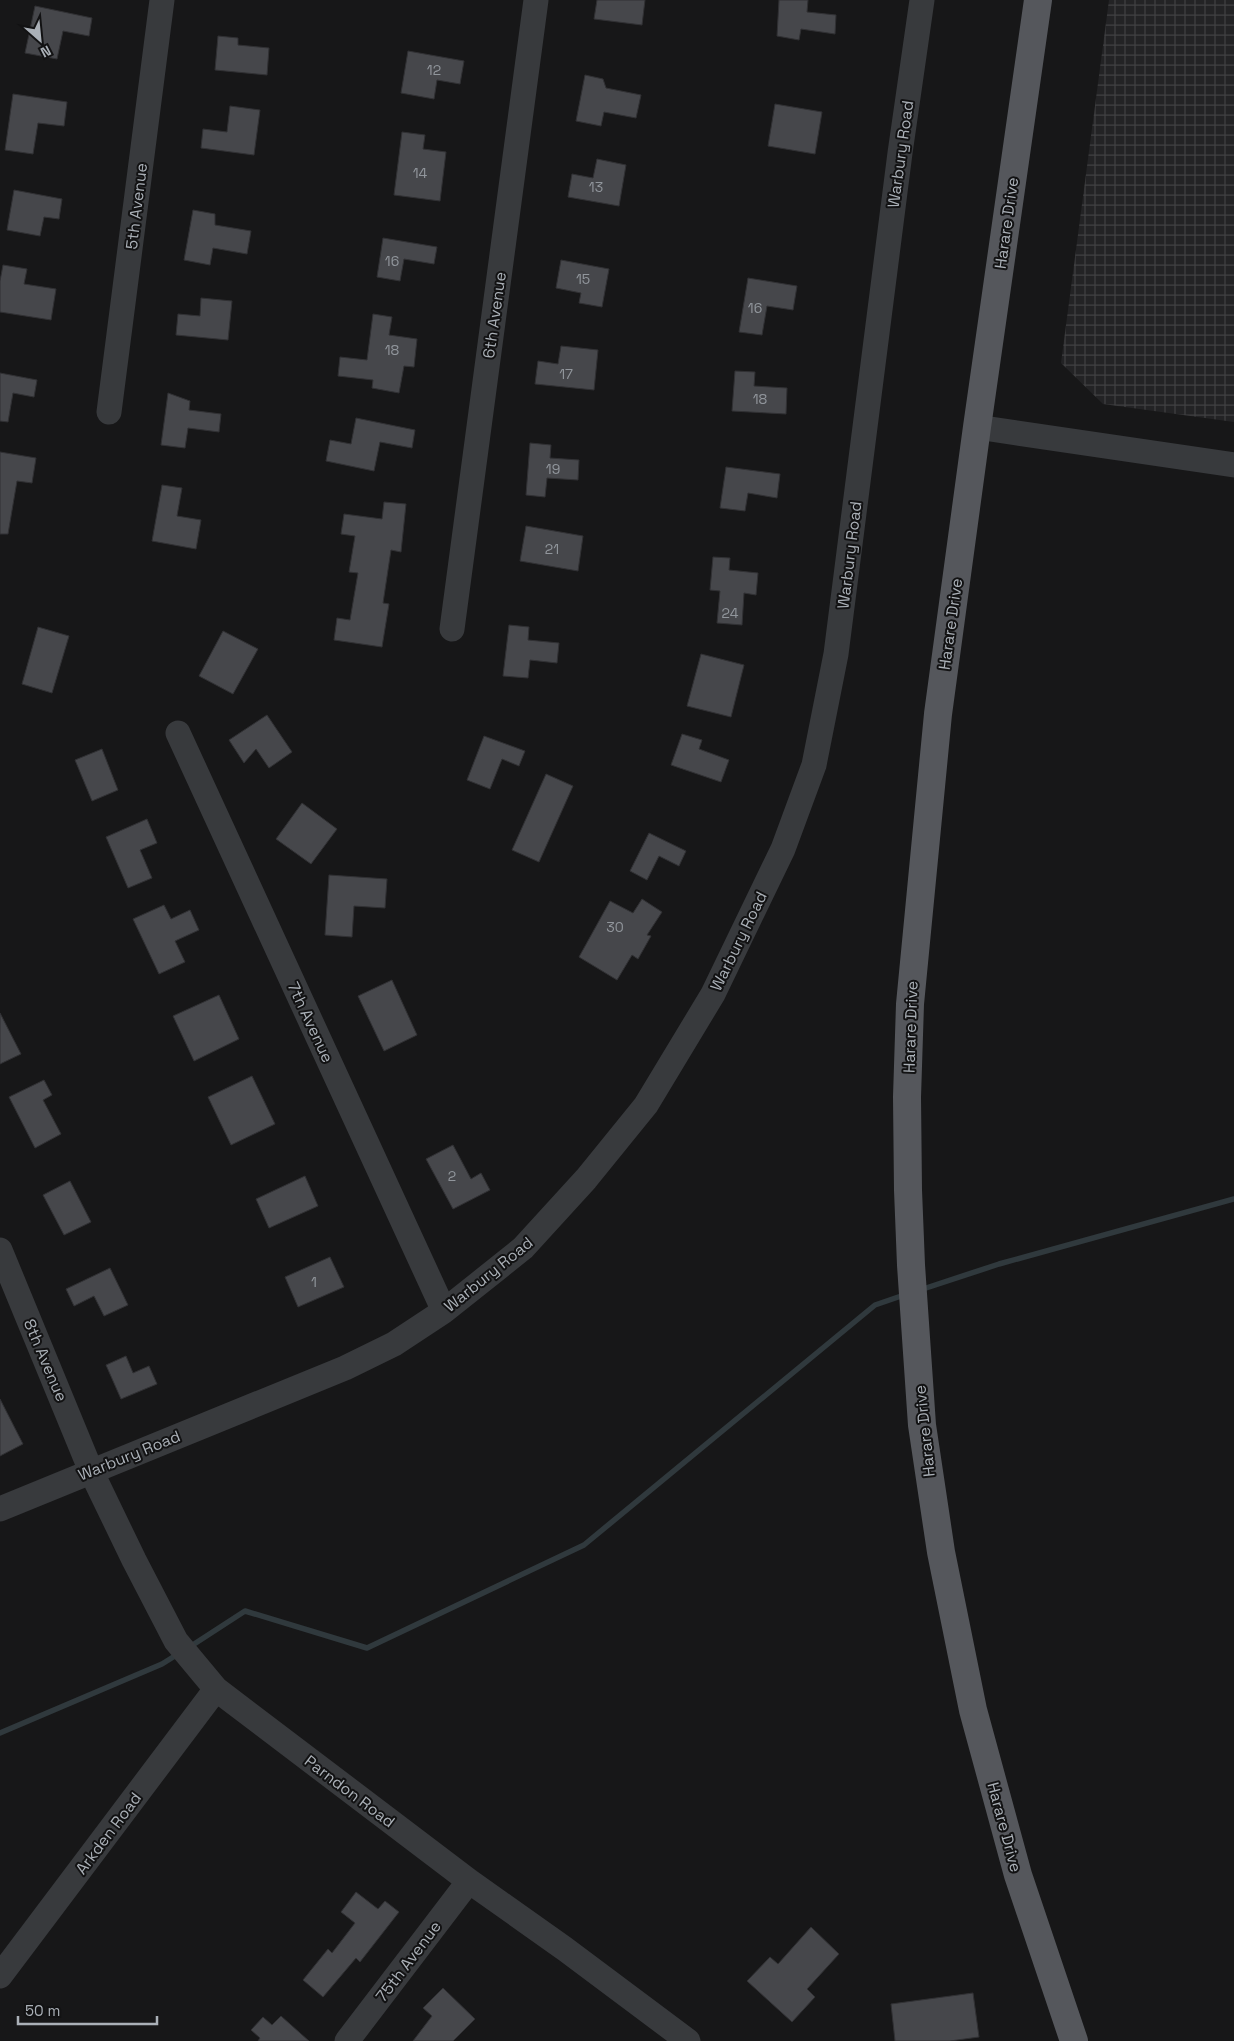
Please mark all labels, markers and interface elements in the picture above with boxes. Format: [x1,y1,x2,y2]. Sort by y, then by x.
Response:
north arrow [15,15,65,65]
text: N [38,41,54,62]
house number: 12 [427,61,441,79]
street label: Warbury Road [883,99,918,209]
street label: 5th Avenue [121,162,152,251]
house number: 14 [413,164,428,182]
street label: Harare Drive [990,176,1023,270]
house number: 13 [589,178,603,196]
house number: 16 [385,252,399,270]
street label: 6th Avenue [478,270,511,360]
house number: 15 [576,270,590,288]
house number: 16 [748,299,762,317]
house number: 18 [385,341,400,359]
house number: 17 [559,365,573,383]
house number: 18 [753,390,768,408]
house number: 19 [546,460,560,478]
street label: Warbury Road [832,500,867,610]
house number: 21 [545,540,559,558]
street label: Harare Drive [934,577,967,671]
house number: 24 [722,604,739,622]
street label: Warbury Road [705,888,772,995]
house number: 30 [606,918,624,936]
street label: 7th Avenue [283,979,338,1066]
street label: Harare Drive [898,981,923,1074]
house number: 2 [448,1167,456,1185]
street label: Warbury Road [440,1232,537,1317]
house number: 1 [311,1273,317,1291]
street label: 8th Avenue [19,1316,72,1405]
street label: Harare Drive [909,1384,940,1478]
street label: Warbury Road [75,1425,183,1485]
street label: Parndon Road [300,1751,399,1832]
street label: Harare Drive [982,1780,1027,1874]
street label: Arkden Road [71,1788,146,1878]
street label: 75th Avenue [371,1917,446,2006]
scale bar [18,1994,156,2026]
text: 50 m [25,2001,60,2020]

